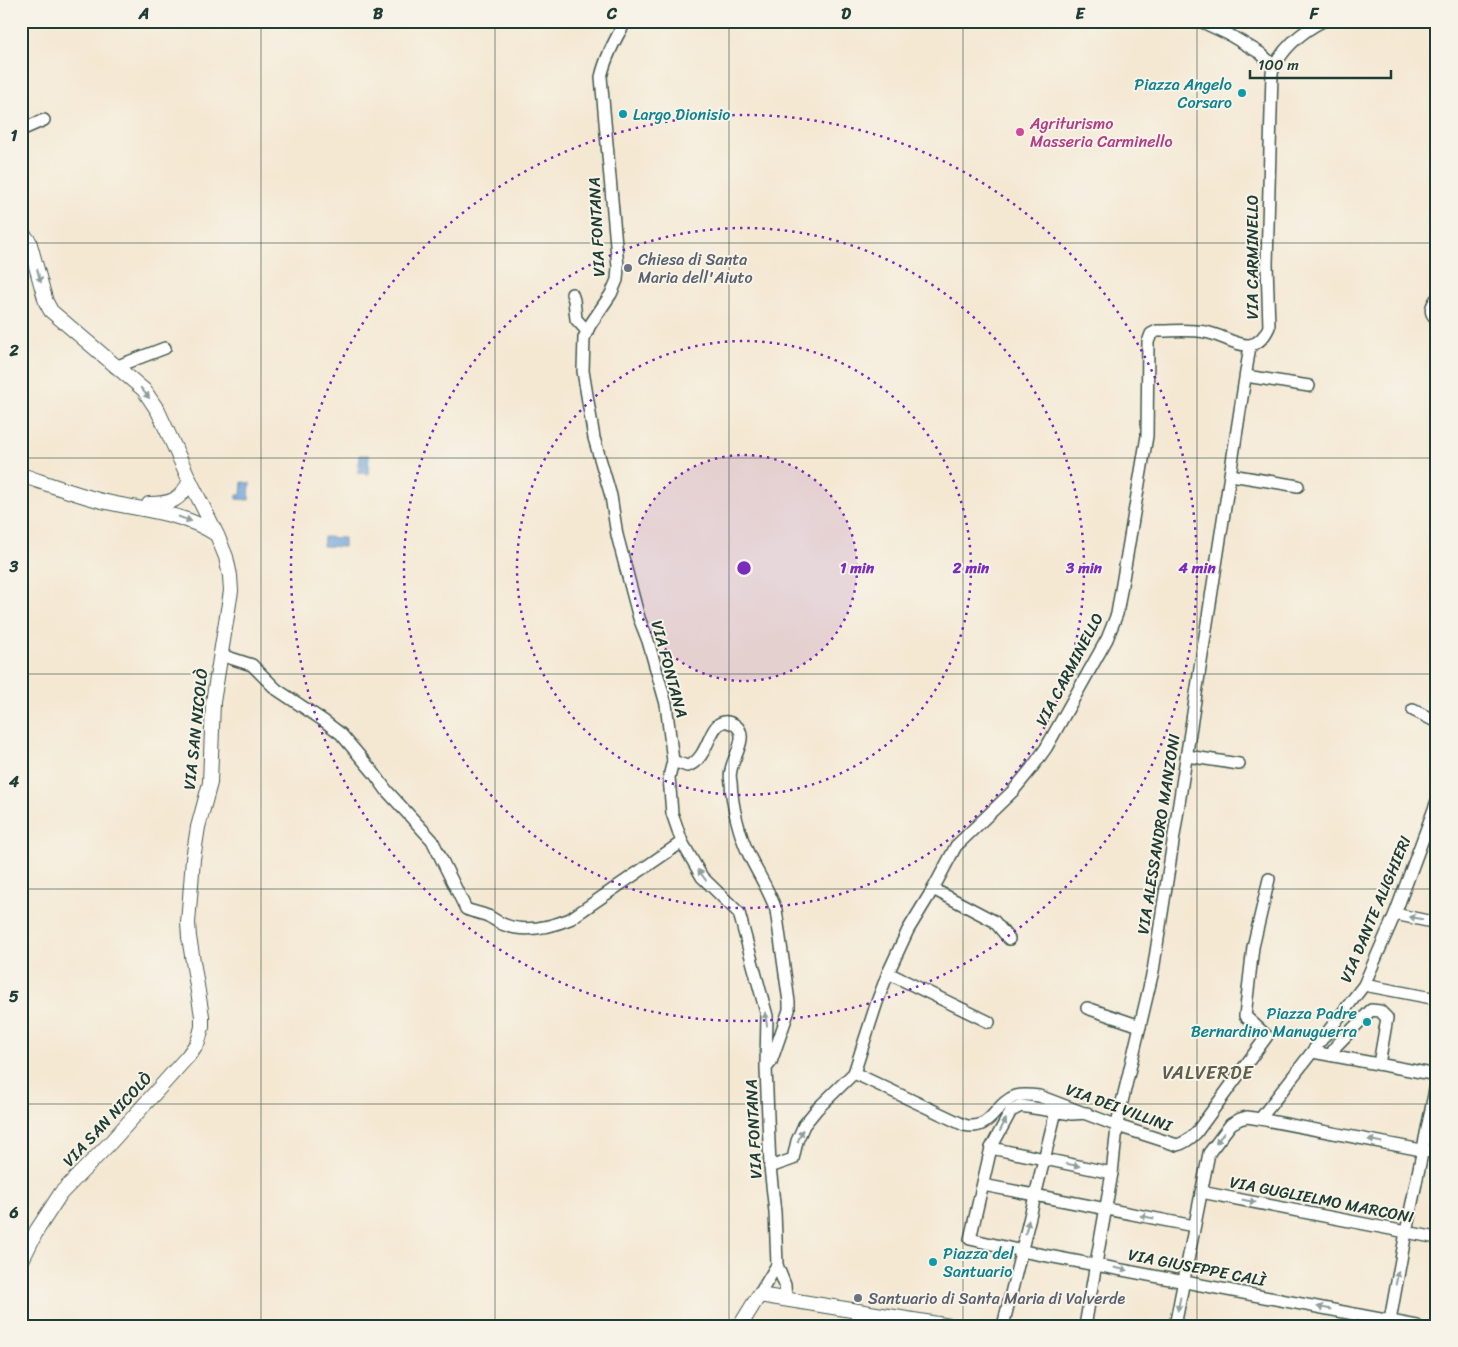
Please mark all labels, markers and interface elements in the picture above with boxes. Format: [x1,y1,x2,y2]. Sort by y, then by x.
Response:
text: A [138,0,149,28]
text: B [373,0,384,28]
text: C [606,0,618,28]
text: D [841,0,851,28]
text: E [1076,0,1086,28]
text: F [1309,0,1320,28]
scale bar [1250,48,1392,80]
text: 100 m [1258,52,1299,78]
place label: Piazza Angelo Corsaro [1134,70,1232,117]
marker: Piazza Angelo Corsaro [1236,87,1248,99]
place label: Largo Dionisio [633,100,730,129]
marker: Largo Dionisio [617,108,629,120]
place label: Agriturismo Masseria Carminello [1029,109,1173,156]
text: 1 [11,121,18,150]
marker: Agriturismo Masseria Carminello [1014,126,1026,138]
street label: VIA FONTANA [579,176,614,278]
street label: VIA CARMINELLO [1238,195,1267,320]
place label: Chiesa di Santa Maria dell'Aiuto [638,245,753,292]
marker: Chiesa di Santa Maria dell'Aiuto [622,262,634,274]
one-way arrow [35,269,43,284]
text: 2 [8,336,19,365]
one-way arrow [139,387,151,399]
one-way arrow [178,515,193,523]
text: 3 [9,552,19,581]
text: 1 min [840,555,875,581]
text: 2 min [952,555,990,581]
text: 3 min [1065,555,1103,581]
text: 4 min [1177,555,1216,581]
centre of rings [735,559,753,577]
street label: VIA CARMINELLO [1027,607,1112,731]
street label: VIA FONTANA [643,617,696,721]
street label: VIA SAN NICOLÒ [175,667,216,791]
street label: VIA ALESSANDRO MANZONI [1128,732,1189,936]
text: 4 [8,767,19,796]
street label: VIA DANTE ALIGHIERI [1331,831,1420,987]
one-way arrow [697,868,707,882]
one-way arrow [1407,914,1423,922]
text: 5 [9,982,19,1011]
place label: Piazza Padre Bernardino Manuguerra [1191,999,1357,1046]
one-way arrow [762,1011,770,1027]
marker: Piazza Padre Bernardino Manuguerra [1361,1016,1373,1028]
district label: VALVERDE [1162,1056,1254,1089]
street label: VIA SAN NICOLÒ [55,1065,160,1174]
street label: VIA DEI VILLINI [1062,1075,1178,1141]
street label: VIA FONTANA [736,1078,771,1180]
one-way arrow [999,1118,1007,1132]
one-way arrow [796,1128,804,1143]
one-way arrow [1215,1132,1226,1145]
one-way arrow [1367,1137,1382,1145]
one-way arrow [1066,1162,1082,1170]
street label: VIA GUGLIELMO MARCONI [1227,1167,1417,1232]
one-way arrow [1241,1197,1256,1205]
text: 6 [8,1198,19,1227]
one-way arrow [1139,1213,1154,1221]
one-way arrow [1023,1220,1031,1235]
place label: Piazza del Santuario [943,1239,1014,1286]
street label: VIA GIUSEPPE CALÌ [1126,1240,1270,1295]
marker: Piazza del Santuario [927,1256,939,1268]
one-way arrow [1114,1266,1130,1274]
one-way arrow [1394,1269,1402,1285]
place label: Santuario di Santa Maria di Valverde [868,1284,1125,1313]
marker: Santuario di Santa Maria di Valverde [852,1292,864,1304]
one-way arrow [1175,1296,1183,1312]
one-way arrow [1317,1304,1332,1312]

